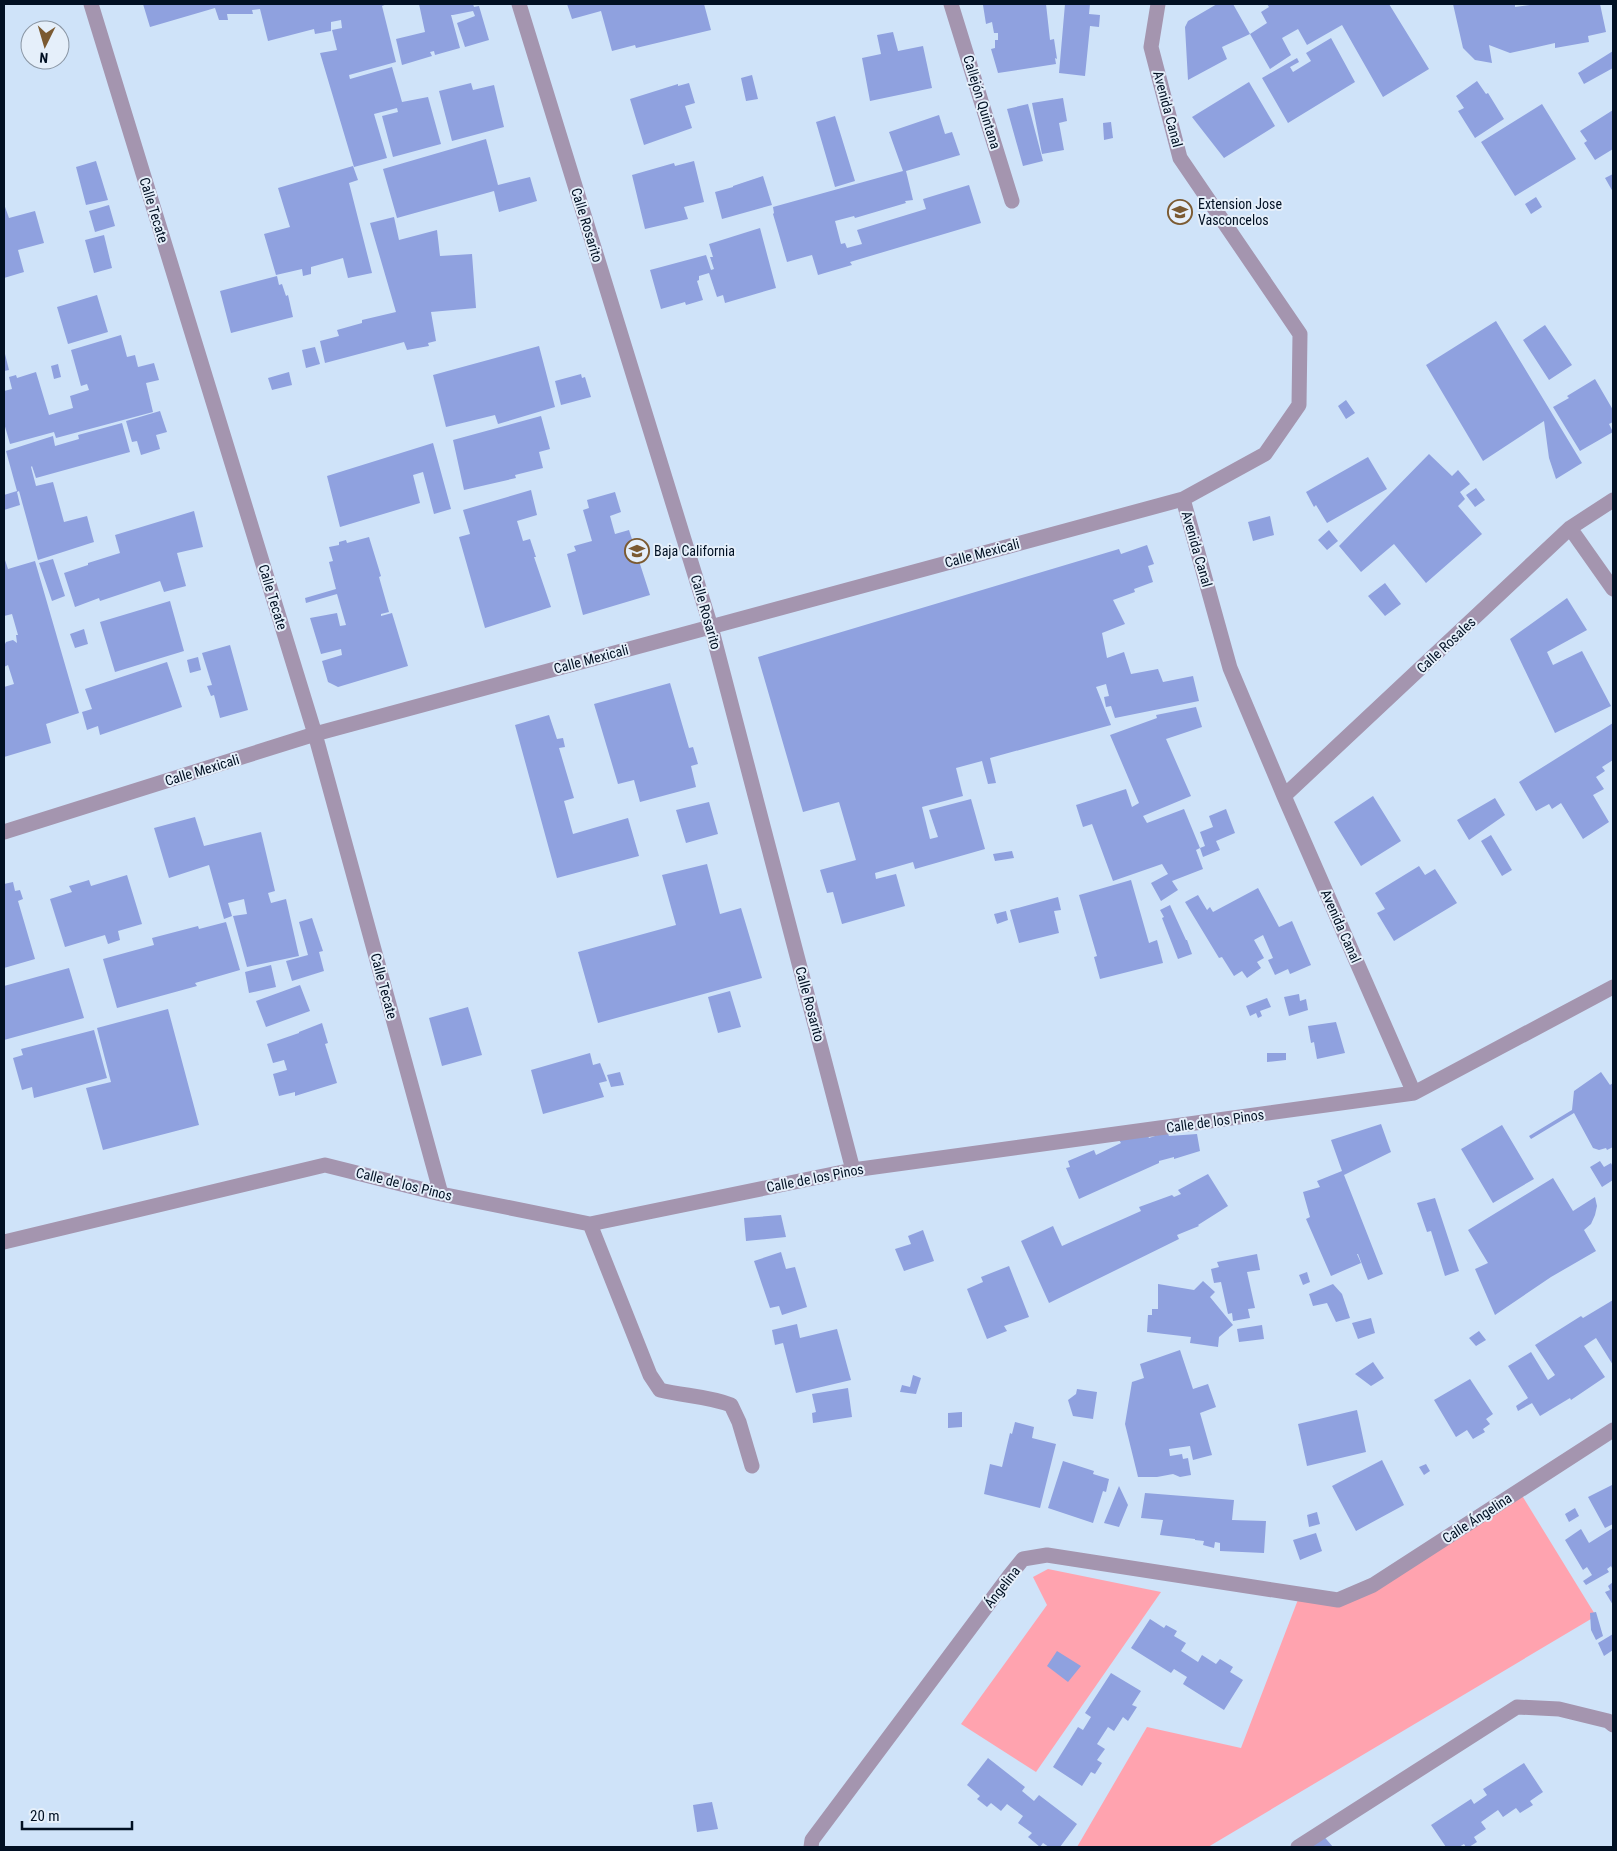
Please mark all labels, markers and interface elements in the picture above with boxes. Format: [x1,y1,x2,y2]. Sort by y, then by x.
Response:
north arrow [20,20,70,70]
text: N [39,50,49,66]
street label: Callejón Quintana [960,53,1004,151]
street label: Avenida Canal [1150,69,1186,149]
street label: Calle Tecate [136,175,172,245]
street label: Calle Rosarito [568,186,606,264]
place label: Extension Jose Vasconcelos [1198,196,1282,228]
school or university icon: Extension Jose Vasconcelos [1167,199,1193,225]
street label: Avenida Canal [1179,509,1215,589]
street label: Calle Mexicali [943,535,1021,571]
school or university icon: Baja California [624,538,650,564]
place label: Baja California [654,543,735,559]
street label: Calle Tecate [255,562,291,632]
street label: Calle Rosarito [688,573,724,651]
street label: Calle Rosales [1413,614,1479,676]
street label: Calle Mexicali [552,641,630,677]
street label: Calle Mexicali [163,751,241,789]
street label: Avenida Canal [1318,887,1364,965]
street label: Calle Tecate [368,951,401,1021]
street label: Calle Rosarito [792,965,828,1043]
street label: Calle de los Pinos [1165,1106,1265,1136]
street label: Calle de los Pinos [765,1161,865,1195]
street label: Calle de los Pinos [354,1164,454,1204]
street label: Calle Ángelina [1439,1489,1515,1546]
street label: Ángelina [980,1562,1023,1611]
scale bar [22,1798,132,1830]
text: 20 m [30,1807,60,1825]

